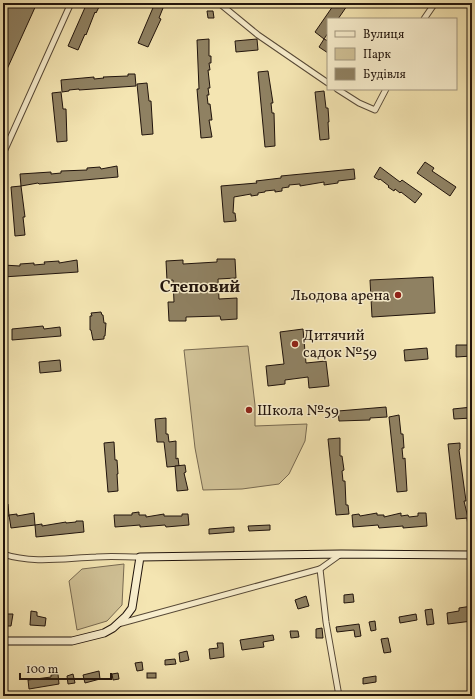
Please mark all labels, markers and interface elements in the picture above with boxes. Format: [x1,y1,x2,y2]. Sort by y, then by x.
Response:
legend [327,18,457,90]
text: Вулиця [363,27,404,43]
text: Парк [363,47,391,63]
text: Будівля [363,67,406,83]
district label: Степовий [160,276,240,299]
place label: Льодова арена [291,286,390,307]
marker: Льодова арена [393,290,403,300]
place label: Дитячий садок №59 [303,326,377,364]
marker: Дитячий садок №59 [290,339,300,349]
place label: Школа №59 [257,401,339,422]
marker: Школа №59 [244,405,254,415]
scale bar [20,655,111,681]
text: 100 m [26,662,59,678]

